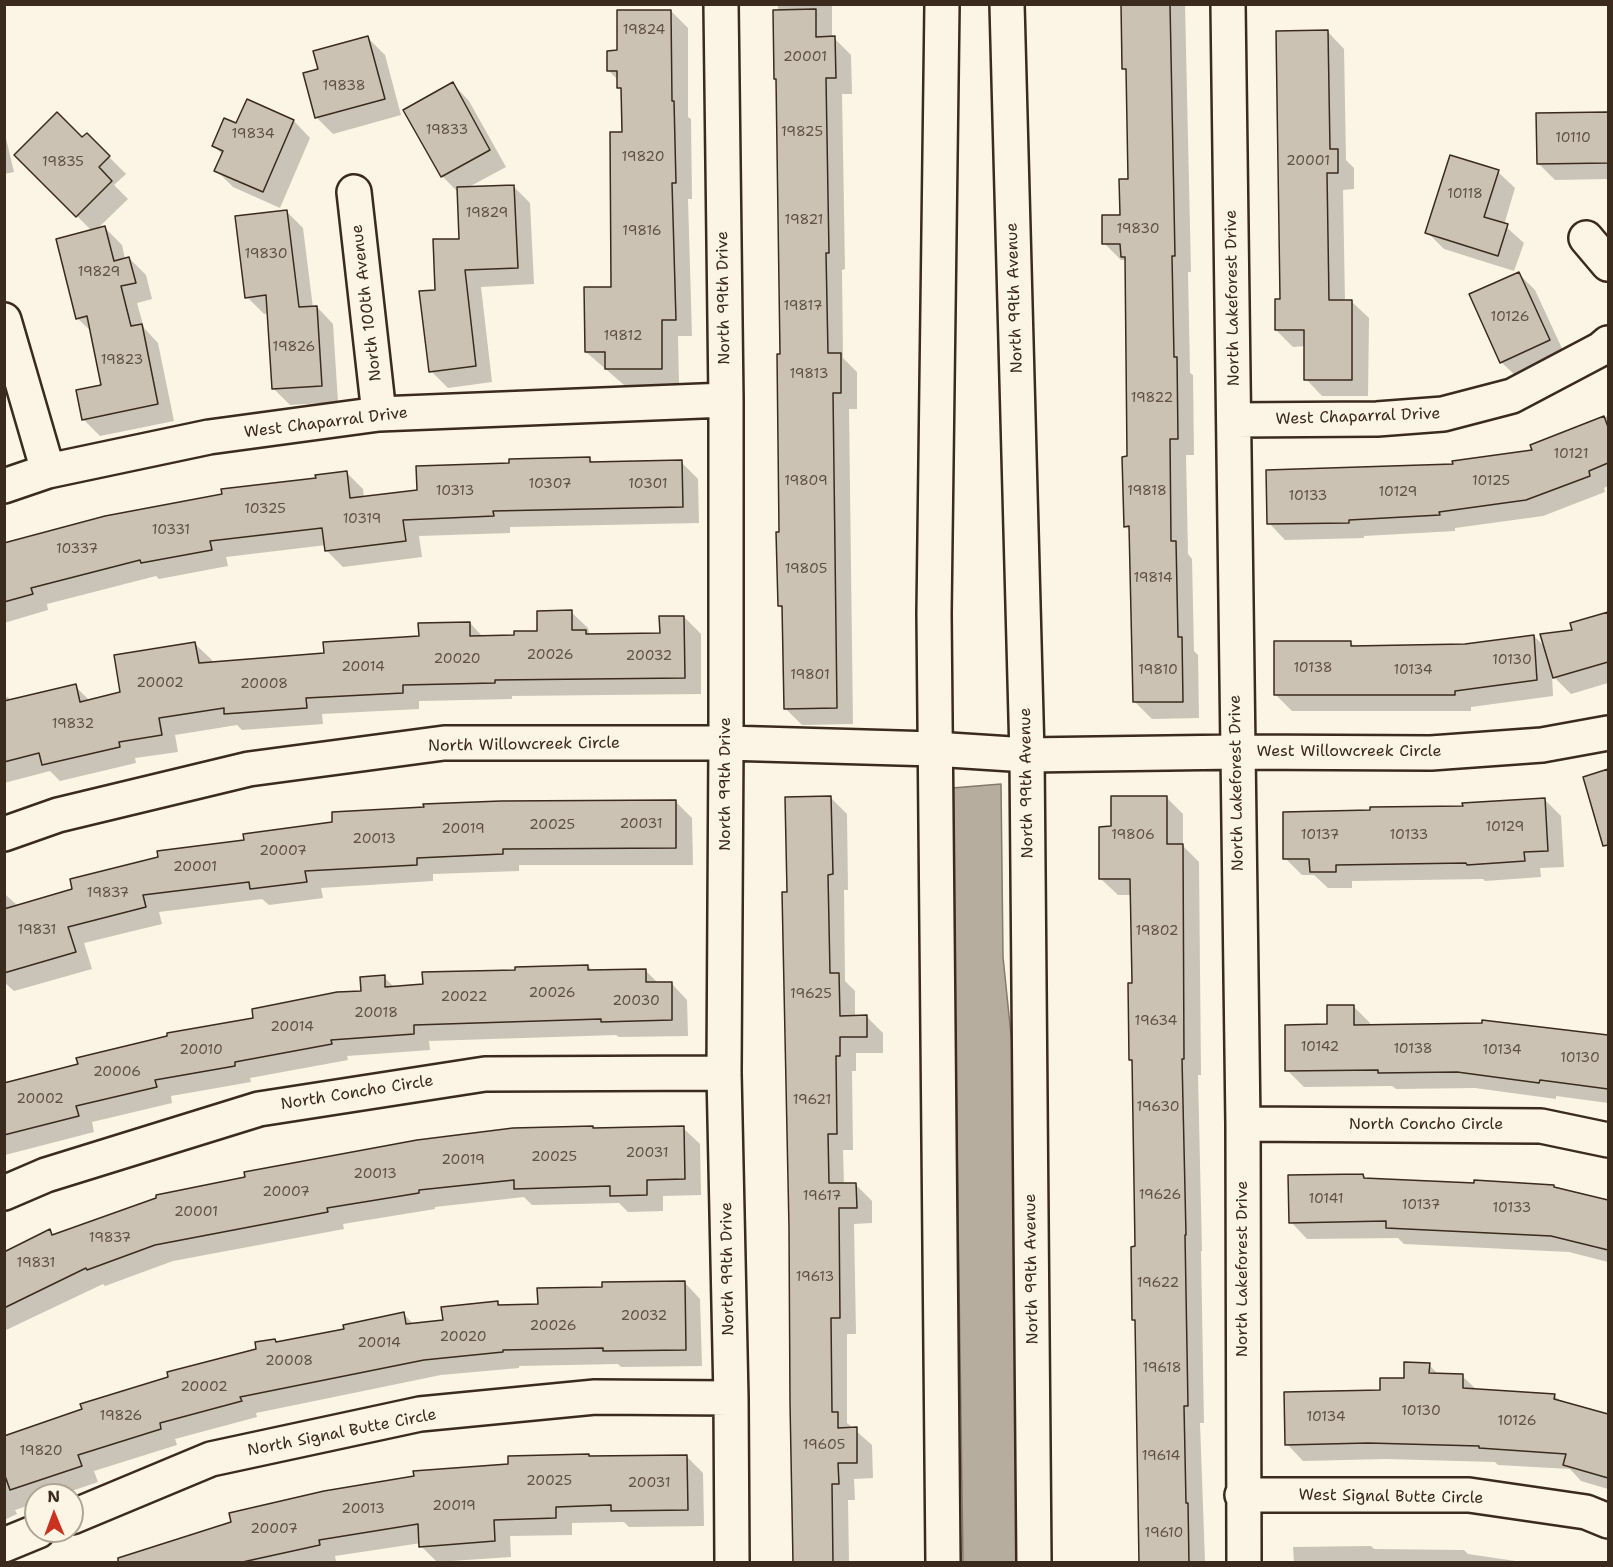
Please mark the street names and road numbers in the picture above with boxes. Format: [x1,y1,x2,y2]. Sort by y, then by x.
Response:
street label: North Lakeforest Drive [1222,210,1244,386]
street label: North 99th Avenue [1003,222,1027,374]
street label: North 100th Avenue [348,223,386,383]
street label: North 99th Drive [713,231,735,365]
street label: West Chaparral Drive [243,403,409,443]
street label: West Chaparral Drive [1275,405,1441,429]
street label: North Lakeforest Drive [1226,695,1248,871]
street label: North 99th Avenue [1016,707,1038,859]
street label: North 99th Drive [716,717,736,851]
street label: North Willowcreek Circle [428,734,620,756]
street label: West Willowcreek Circle [1257,742,1441,762]
street label: North Concho Circle [279,1071,435,1115]
street label: North Concho Circle [1349,1115,1503,1135]
street label: North Lakeforest Drive [1233,1181,1253,1357]
street label: North 99th Avenue [1021,1193,1043,1345]
street label: North 99th Drive [717,1202,739,1336]
street label: North Signal Butte Circle [246,1405,438,1461]
street label: West Signal Butte Circle [1298,1486,1484,1508]

